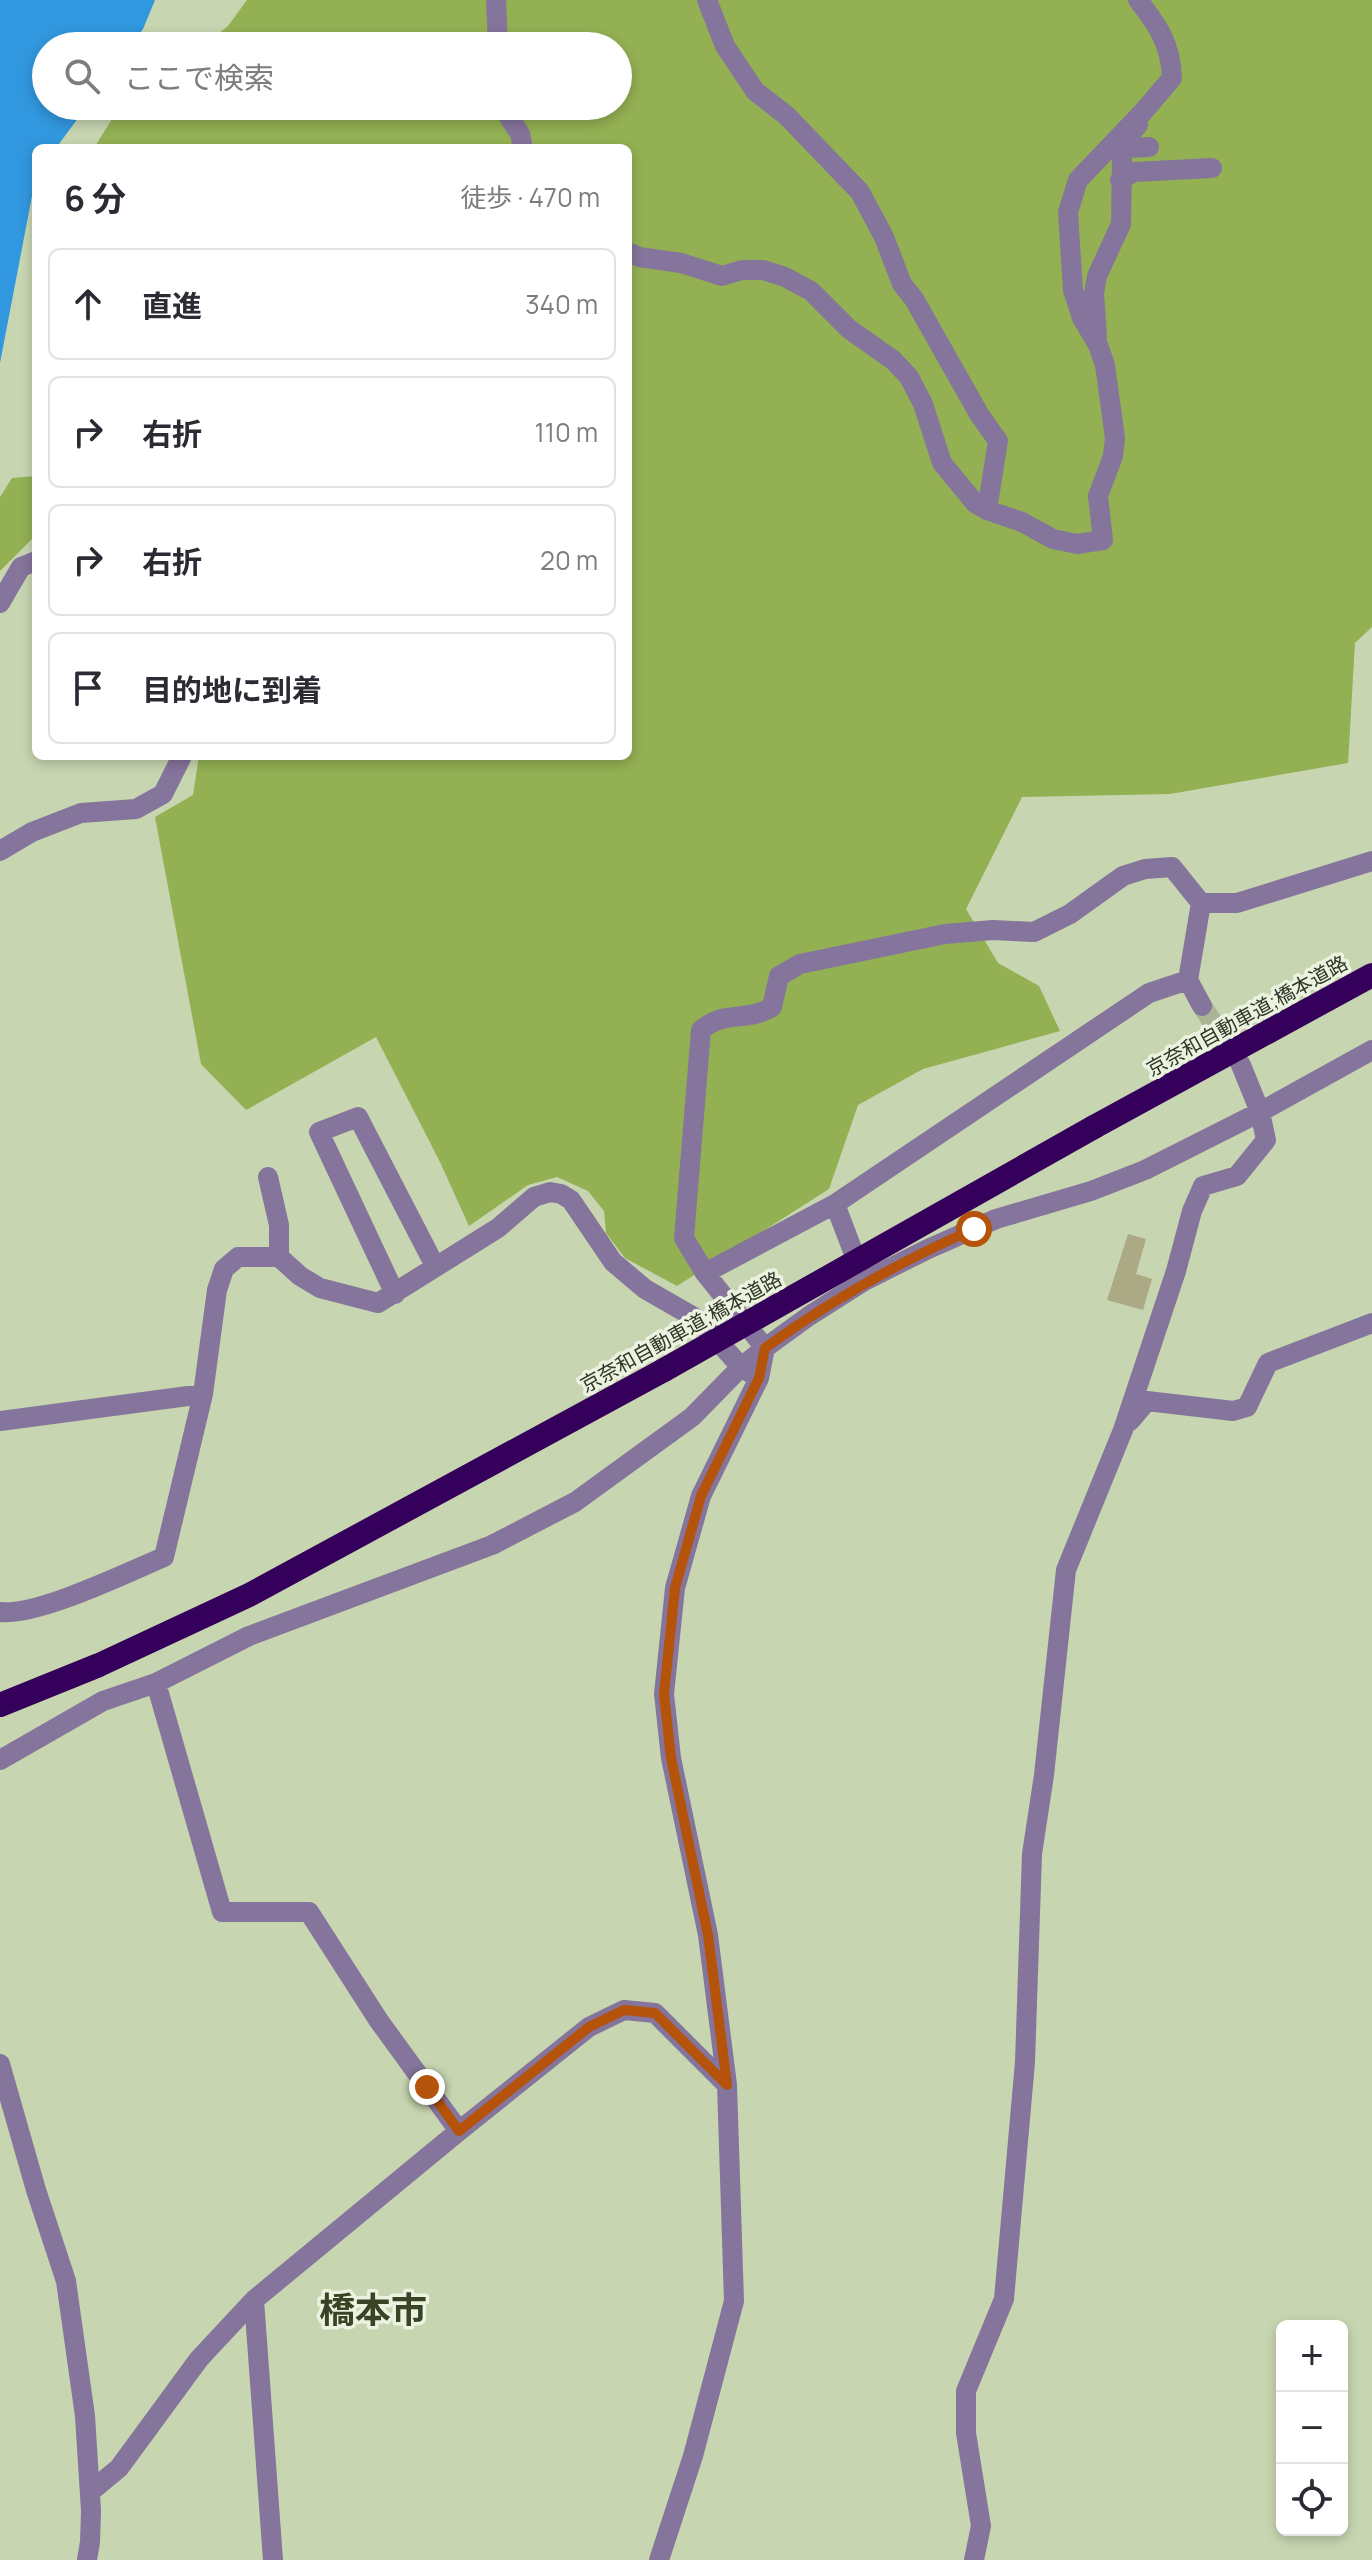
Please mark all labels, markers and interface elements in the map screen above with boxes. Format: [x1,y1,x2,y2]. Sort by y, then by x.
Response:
search box [32,32,632,120]
icon: search [60,54,104,98]
text: ここで検索 [124,57,274,98]
text: 6 分 [64,175,126,221]
text: 徒歩 · 470 m [460,179,600,215]
icon: ahead [66,282,110,326]
text: 直進 [142,285,202,326]
text: 340 m [525,286,598,322]
icon: right [66,410,110,454]
text: 右折 [142,413,202,454]
text: 110 m [535,414,598,450]
icon: right [66,538,110,582]
text: 右折 [142,541,202,582]
text: 20 m [540,542,598,578]
icon: arrive [66,666,110,710]
text: 目的地に到着 [142,669,322,710]
street label: 京奈和自動車道;橋本道路 [1141,949,1352,1082]
route start [956,1211,992,1247]
street label: 京奈和自動車道;橋本道路 [575,1265,786,1398]
route end [409,2069,445,2105]
district label: 橋本市 [319,2285,427,2334]
map controls [1276,2320,1348,2536]
button: + [1276,2320,1348,2392]
button: − [1276,2392,1348,2464]
button: locate [1276,2464,1348,2536]

